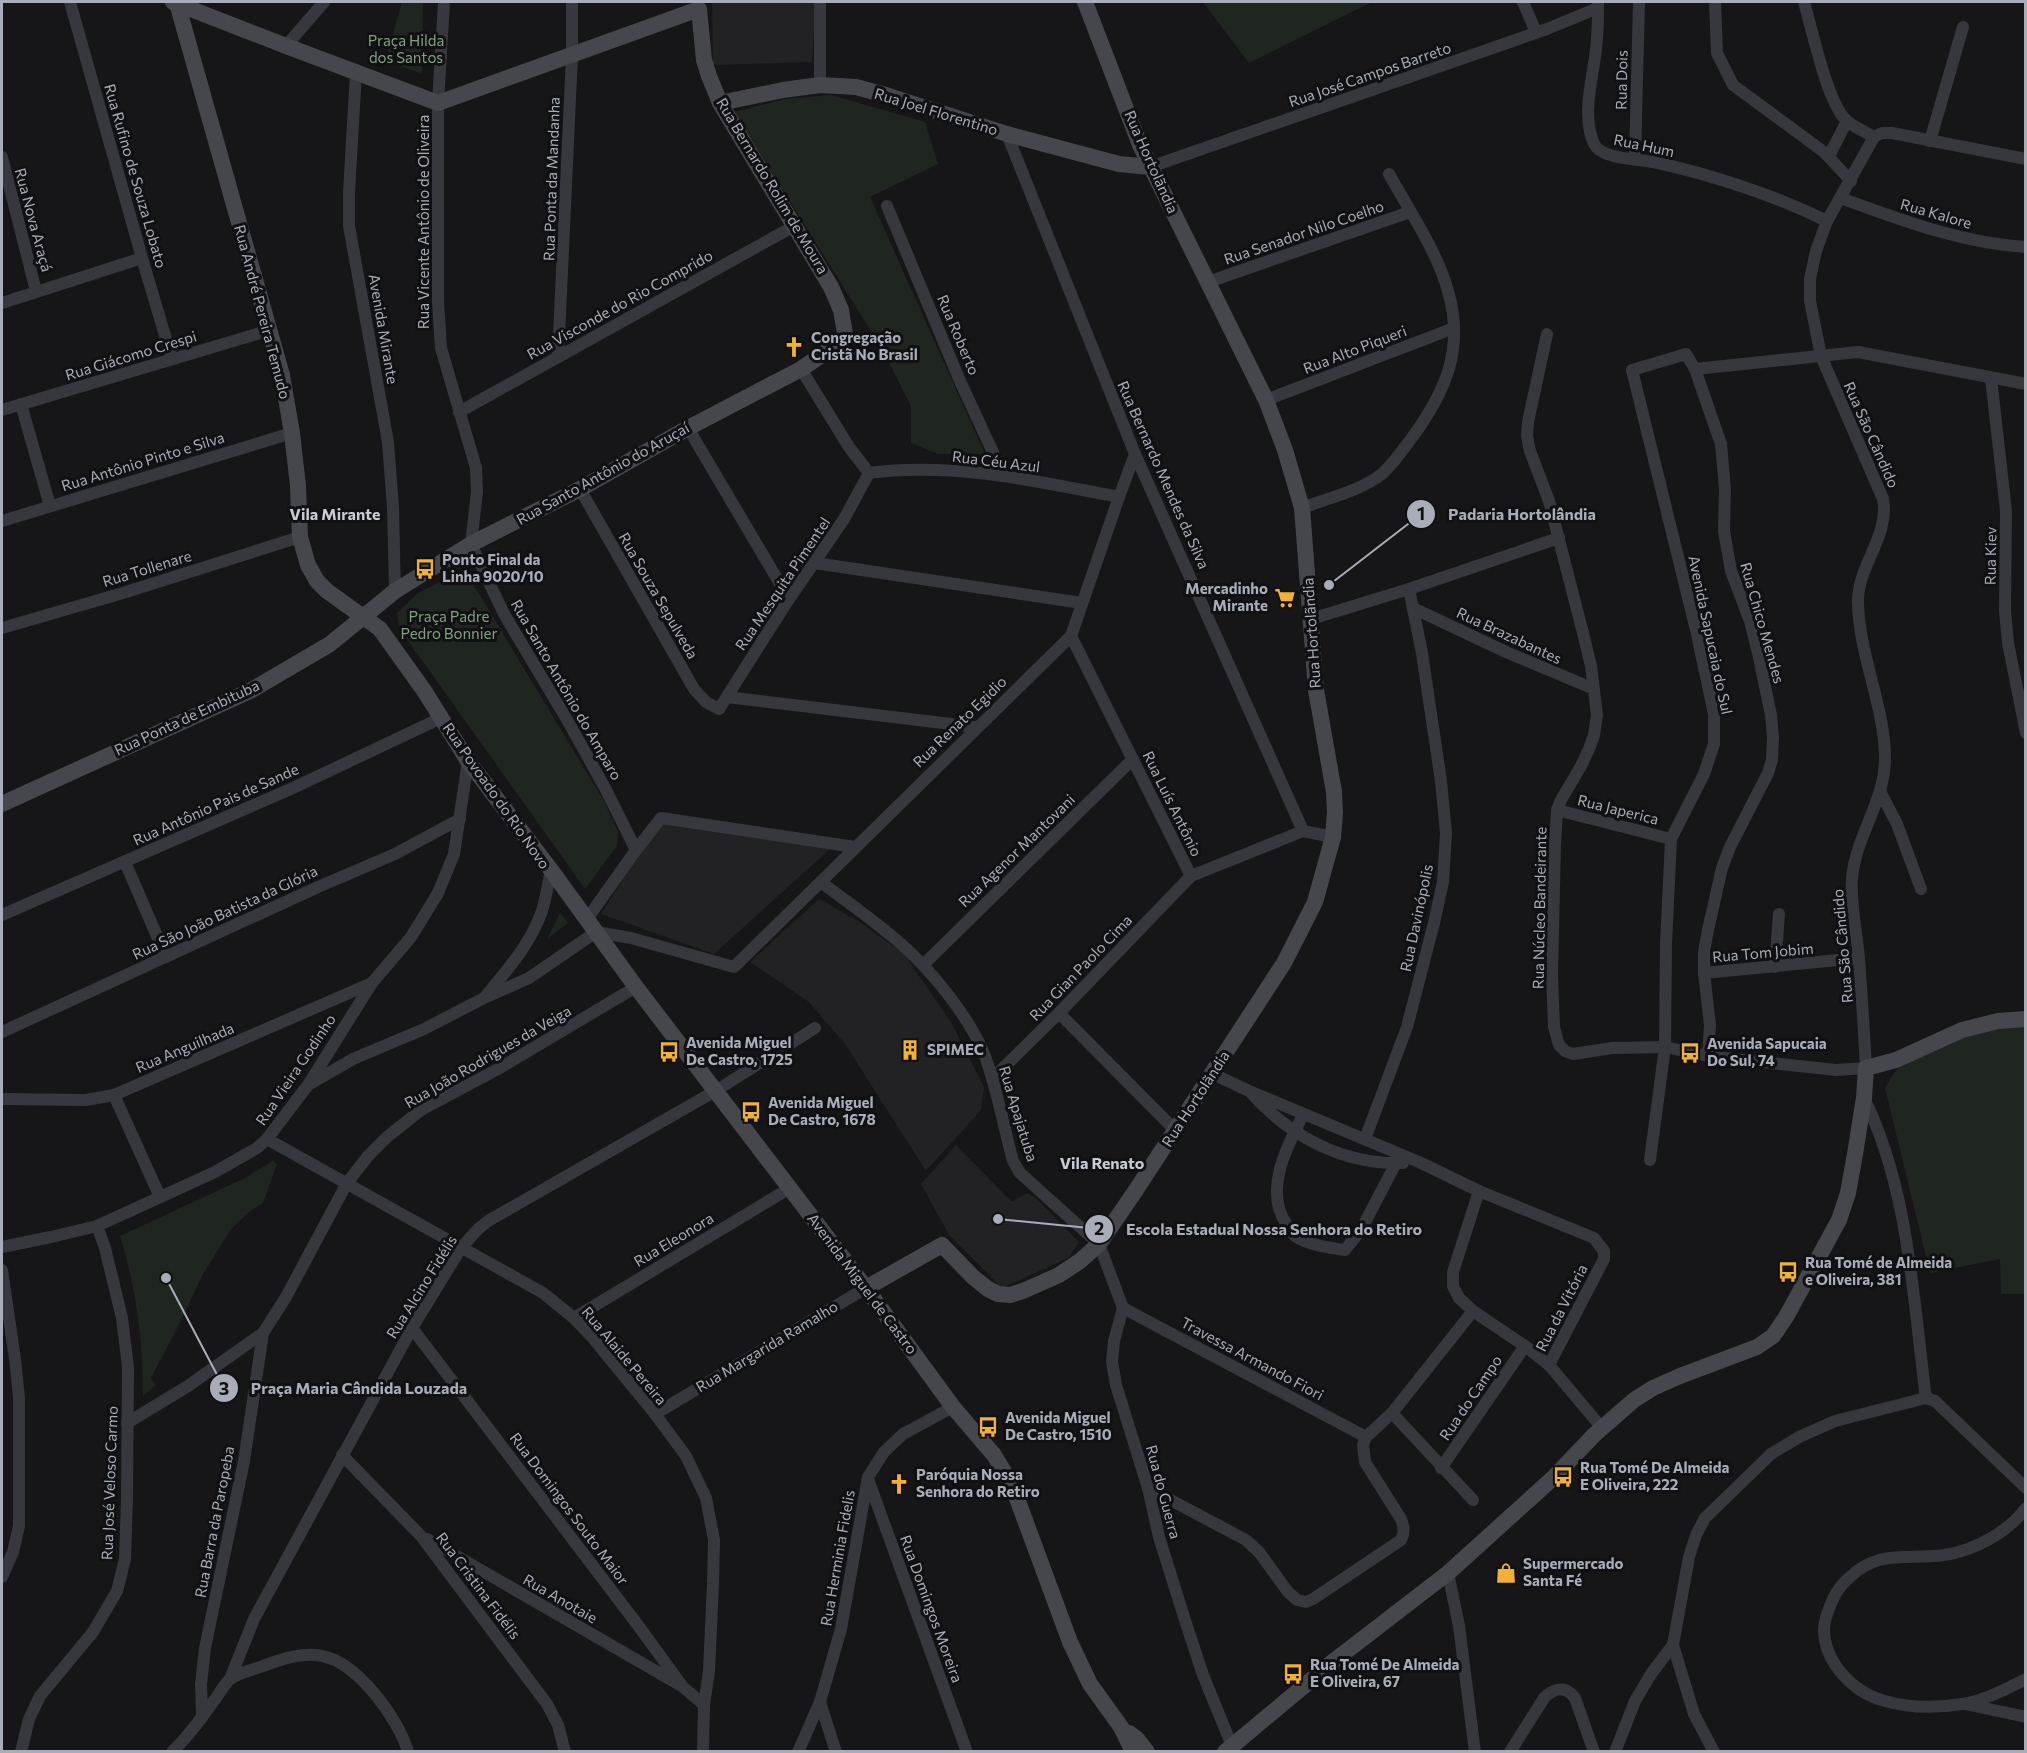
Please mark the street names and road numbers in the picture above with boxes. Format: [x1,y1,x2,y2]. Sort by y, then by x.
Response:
street label: Rua José Campos Barreto [1286,38,1453,110]
street label: Rua Dois [1611,50,1631,110]
street label: Rua Rufino de Souza Lobato [101,82,171,270]
street label: Rua Joel Florentino [872,84,1000,138]
street label: Rua Bernardo Rolim de Moura [713,94,833,277]
street label: Rua Ponta da Mandanha [539,97,563,261]
street label: Rua Hortolãndia [1121,107,1183,216]
street label: Rua Vicente Antônio de Oliveira [414,115,432,329]
street label: Rua Hum [1612,130,1676,160]
street label: Rua Nova Araçá [11,166,56,274]
street label: Rua Kalore [1899,194,1974,232]
street label: Rua Senador Nilo Coelho [1221,196,1386,268]
street label: Rua André Pereira Temudo [231,223,295,401]
street label: Rua Visconde do Rio Comprido [524,245,715,363]
street label: Avenida Mirante [365,272,403,385]
street label: Rua Roberto [934,292,984,377]
street label: Rua Alto Piqueri [1300,321,1409,377]
street label: Rua Giácomo Crespi [63,326,199,384]
street label: Rua Bernardo Mendes da Silva [1114,378,1214,571]
street label: Rua São Cândido [1840,379,1903,490]
street label: Rua Santo Antônio do Aruçaí [513,417,693,528]
street label: Rua Antônio Pinto e Silva [59,428,226,494]
street label: Rua Céu Azul [951,447,1041,475]
street label: Rua Mesquita Pimentel [731,513,833,653]
street label: Rua Kiev [1980,526,2000,585]
street label: Rua Souza Sepulveda [615,529,702,662]
street label: Rua Tollenare [100,546,193,590]
street label: Avenida Sapucaia do Sul [1685,554,1737,716]
street label: Rua Chico Mendes [1737,560,1789,686]
street label: Rua Hortolãndia [1298,577,1324,689]
street label: Rua Santo Antônio do Amparo [508,596,626,783]
street label: Rua Brazabantes [1454,603,1565,667]
street label: Rua Renato Egidio [909,672,1010,771]
street label: Rua Ponta de Embituba [111,676,262,759]
street label: Rua Povoado do Rio Novo [439,719,554,872]
street label: Rua Luís Antônio [1140,748,1206,859]
street label: Rua Antônio Pais de Sande [130,759,301,849]
street label: Rua Agenor Mantovani [954,790,1078,910]
street label: Rua Japerica [1576,790,1661,828]
street label: Rua Núcleo Bandeirante [1529,826,1549,989]
street label: Rua São João Batista da Glória [129,861,320,963]
street label: Rua Davinópolis [1396,862,1436,973]
street label: Rua São Cândido [1828,888,1856,1004]
street label: Rua Gian Paolo Cima [1025,911,1135,1024]
street label: Rua Tom Jobim [1712,939,1814,965]
street label: Rua João Rodrigues da Veiga [401,1001,574,1111]
street label: Rua Vieira Godinho [251,1010,339,1128]
street label: Rua Anguilhada [133,1018,237,1076]
street label: Rua Hortolãndia [1157,1047,1233,1150]
street label: Rua Apajatuba [996,1064,1042,1164]
street label: Rua Eleonora [630,1208,717,1270]
street label: Avenida Miguel de Castro [804,1210,922,1357]
street label: Rua Alcino Fidélis [382,1231,460,1341]
street label: Rua da Vitória [1531,1261,1591,1354]
street label: Rua Margarida Ramalho [692,1297,841,1396]
street label: Rua Alaide Pereira [578,1303,671,1408]
street label: Travessa Armando Fiori [1178,1313,1327,1403]
street label: Rua do Campo [1435,1352,1505,1443]
street label: Rua José Veloso Carmo [97,1405,121,1560]
street label: Rua Domingos Souto Maior [507,1429,633,1588]
street label: Rua do Guerra [1143,1443,1185,1541]
street label: Rua Barra da Paropeba [190,1445,238,1599]
street label: Rua Herminia Fidelis [816,1488,858,1627]
street label: Rua Cristina Fidélis [433,1529,525,1642]
street label: Rua Domingos Moreira [897,1532,967,1685]
street label: Rua Anotaie [520,1570,601,1627]

